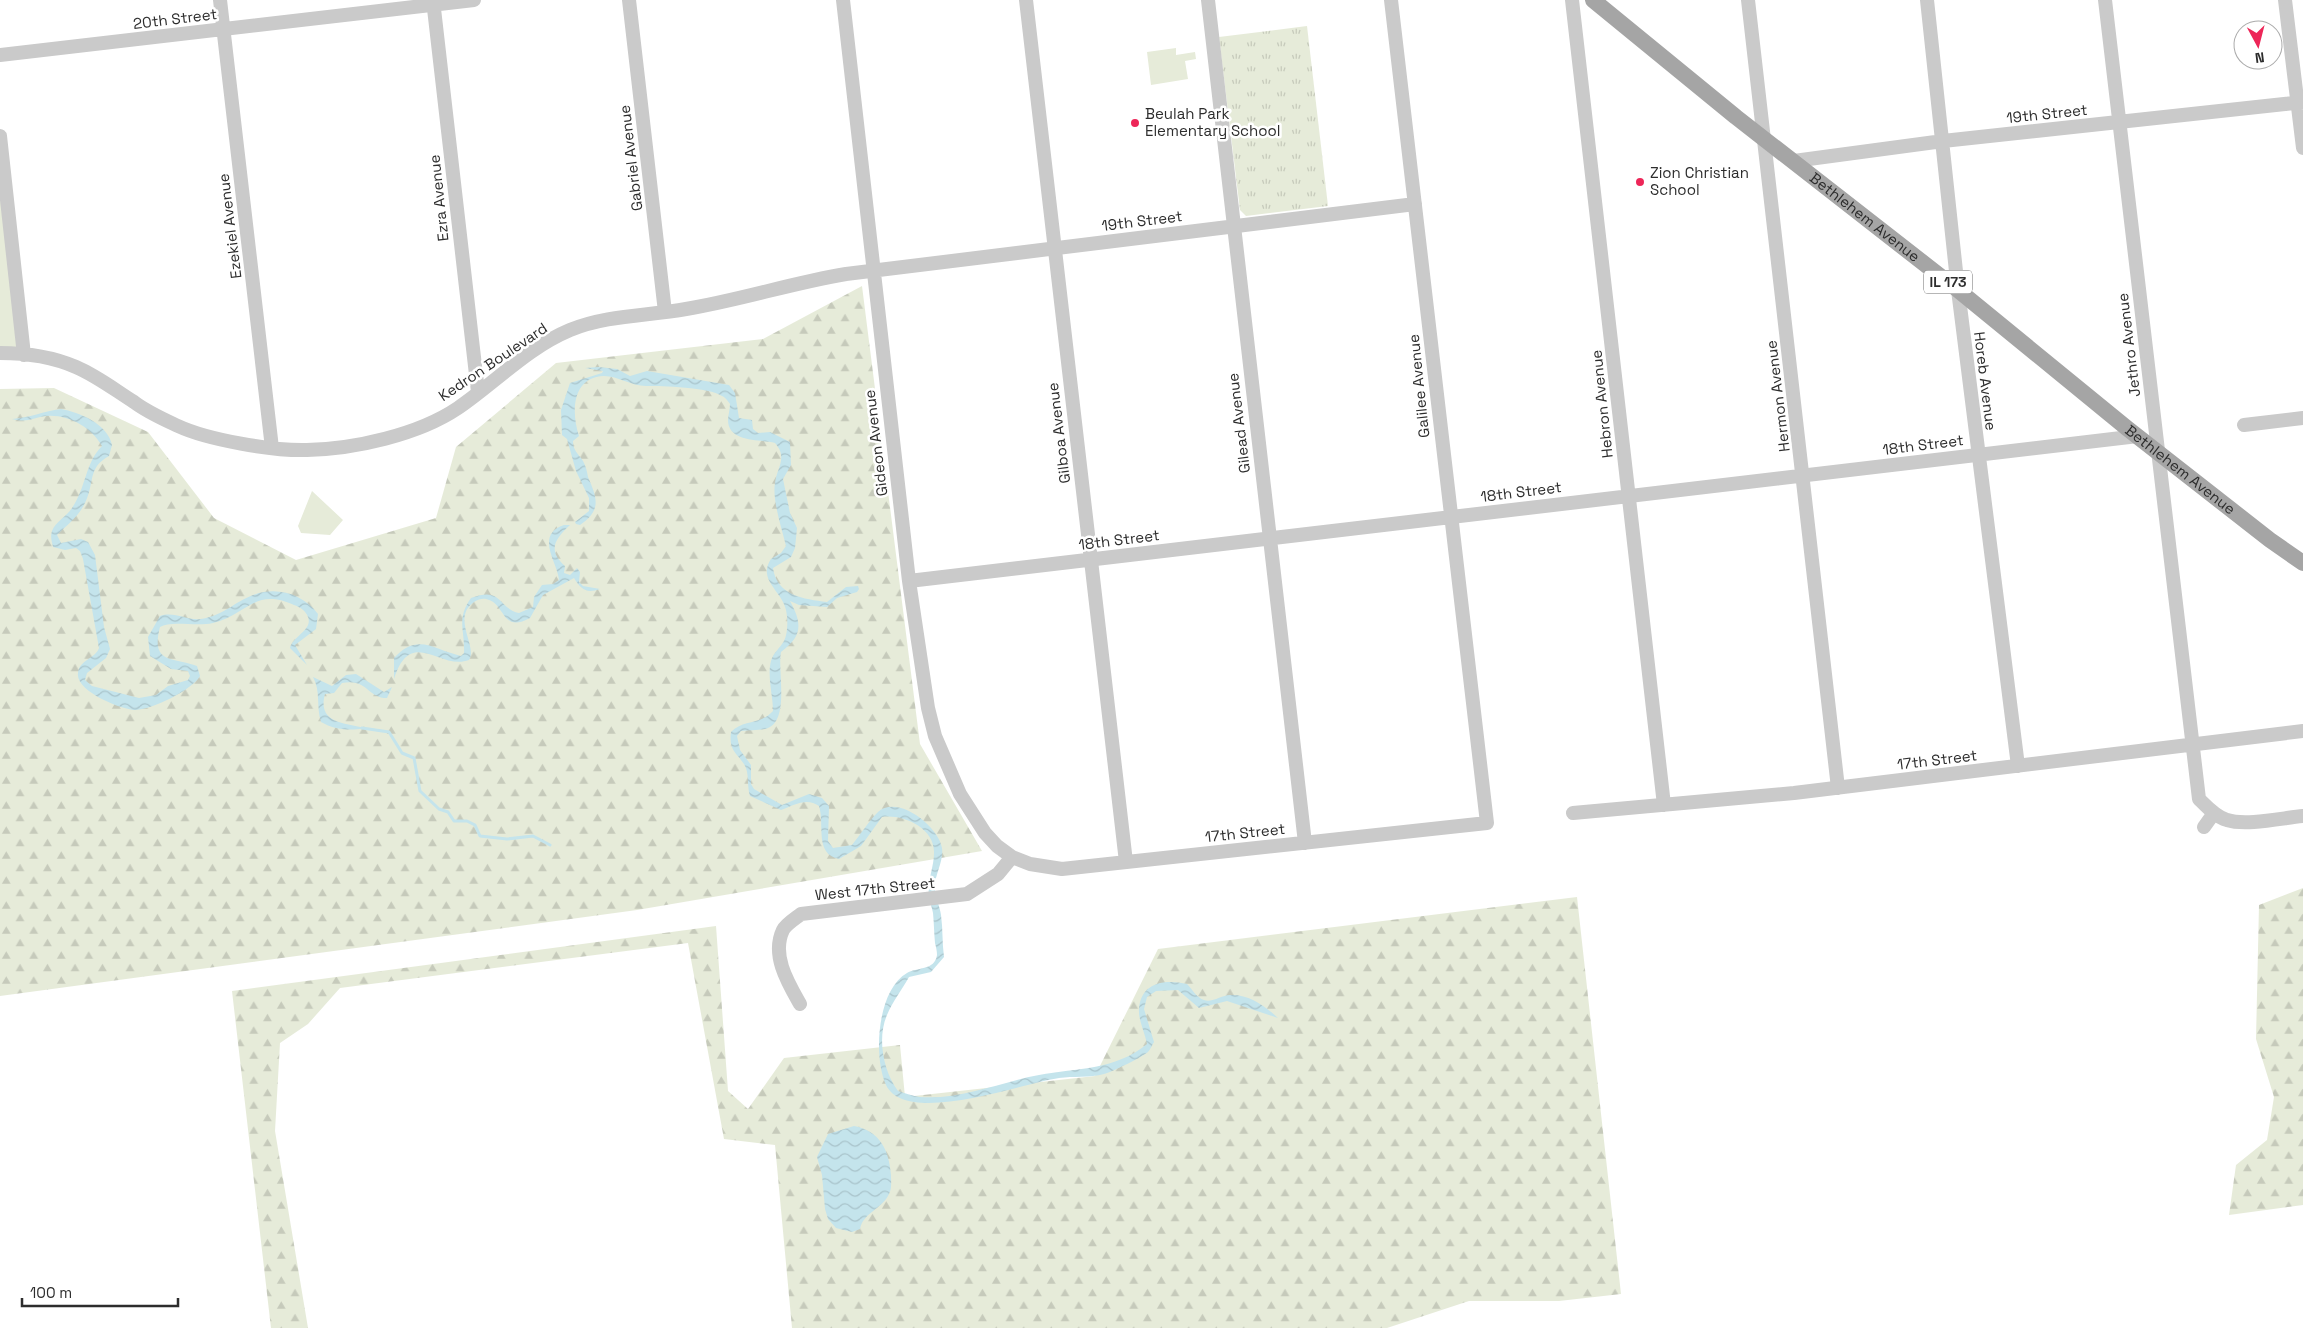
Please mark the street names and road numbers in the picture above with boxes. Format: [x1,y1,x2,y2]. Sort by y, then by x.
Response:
street label: 20th Street [132,4,218,33]
street label: 19th Street [2006,100,2088,127]
street label: Gabriel Avenue [615,104,646,212]
street label: Ezra Avenue [424,154,452,242]
street label: Bethlehem Avenue [1806,168,1924,266]
street label: Ezekiel Avenue [214,172,245,280]
street label: 19th Street [1100,206,1184,235]
road number: IL 173 [1924,270,1972,294]
street label: Jethro Avenue [2113,292,2144,398]
street label: Kedron Boulevard [435,318,551,405]
street label: Horeb Avenue [1970,330,2001,432]
street label: Galilee Avenue [1404,333,1433,439]
street label: Hermon Avenue [1761,339,1794,453]
street label: Hebron Avenue [1586,349,1617,459]
street label: Gilead Avenue [1223,372,1254,474]
street label: Gilboa Avenue [1043,381,1074,485]
street label: Gideon Avenue [860,389,891,497]
street label: Bethlehem Avenue [2121,420,2240,518]
street label: 18th Street [1881,430,1965,459]
street label: 18th Street [1479,477,1563,506]
street label: 18th Street [1077,525,1161,554]
street label: 17th Street [1896,745,1978,774]
street label: 17th Street [1204,819,1286,846]
street label: West 17th Street [814,873,936,904]

